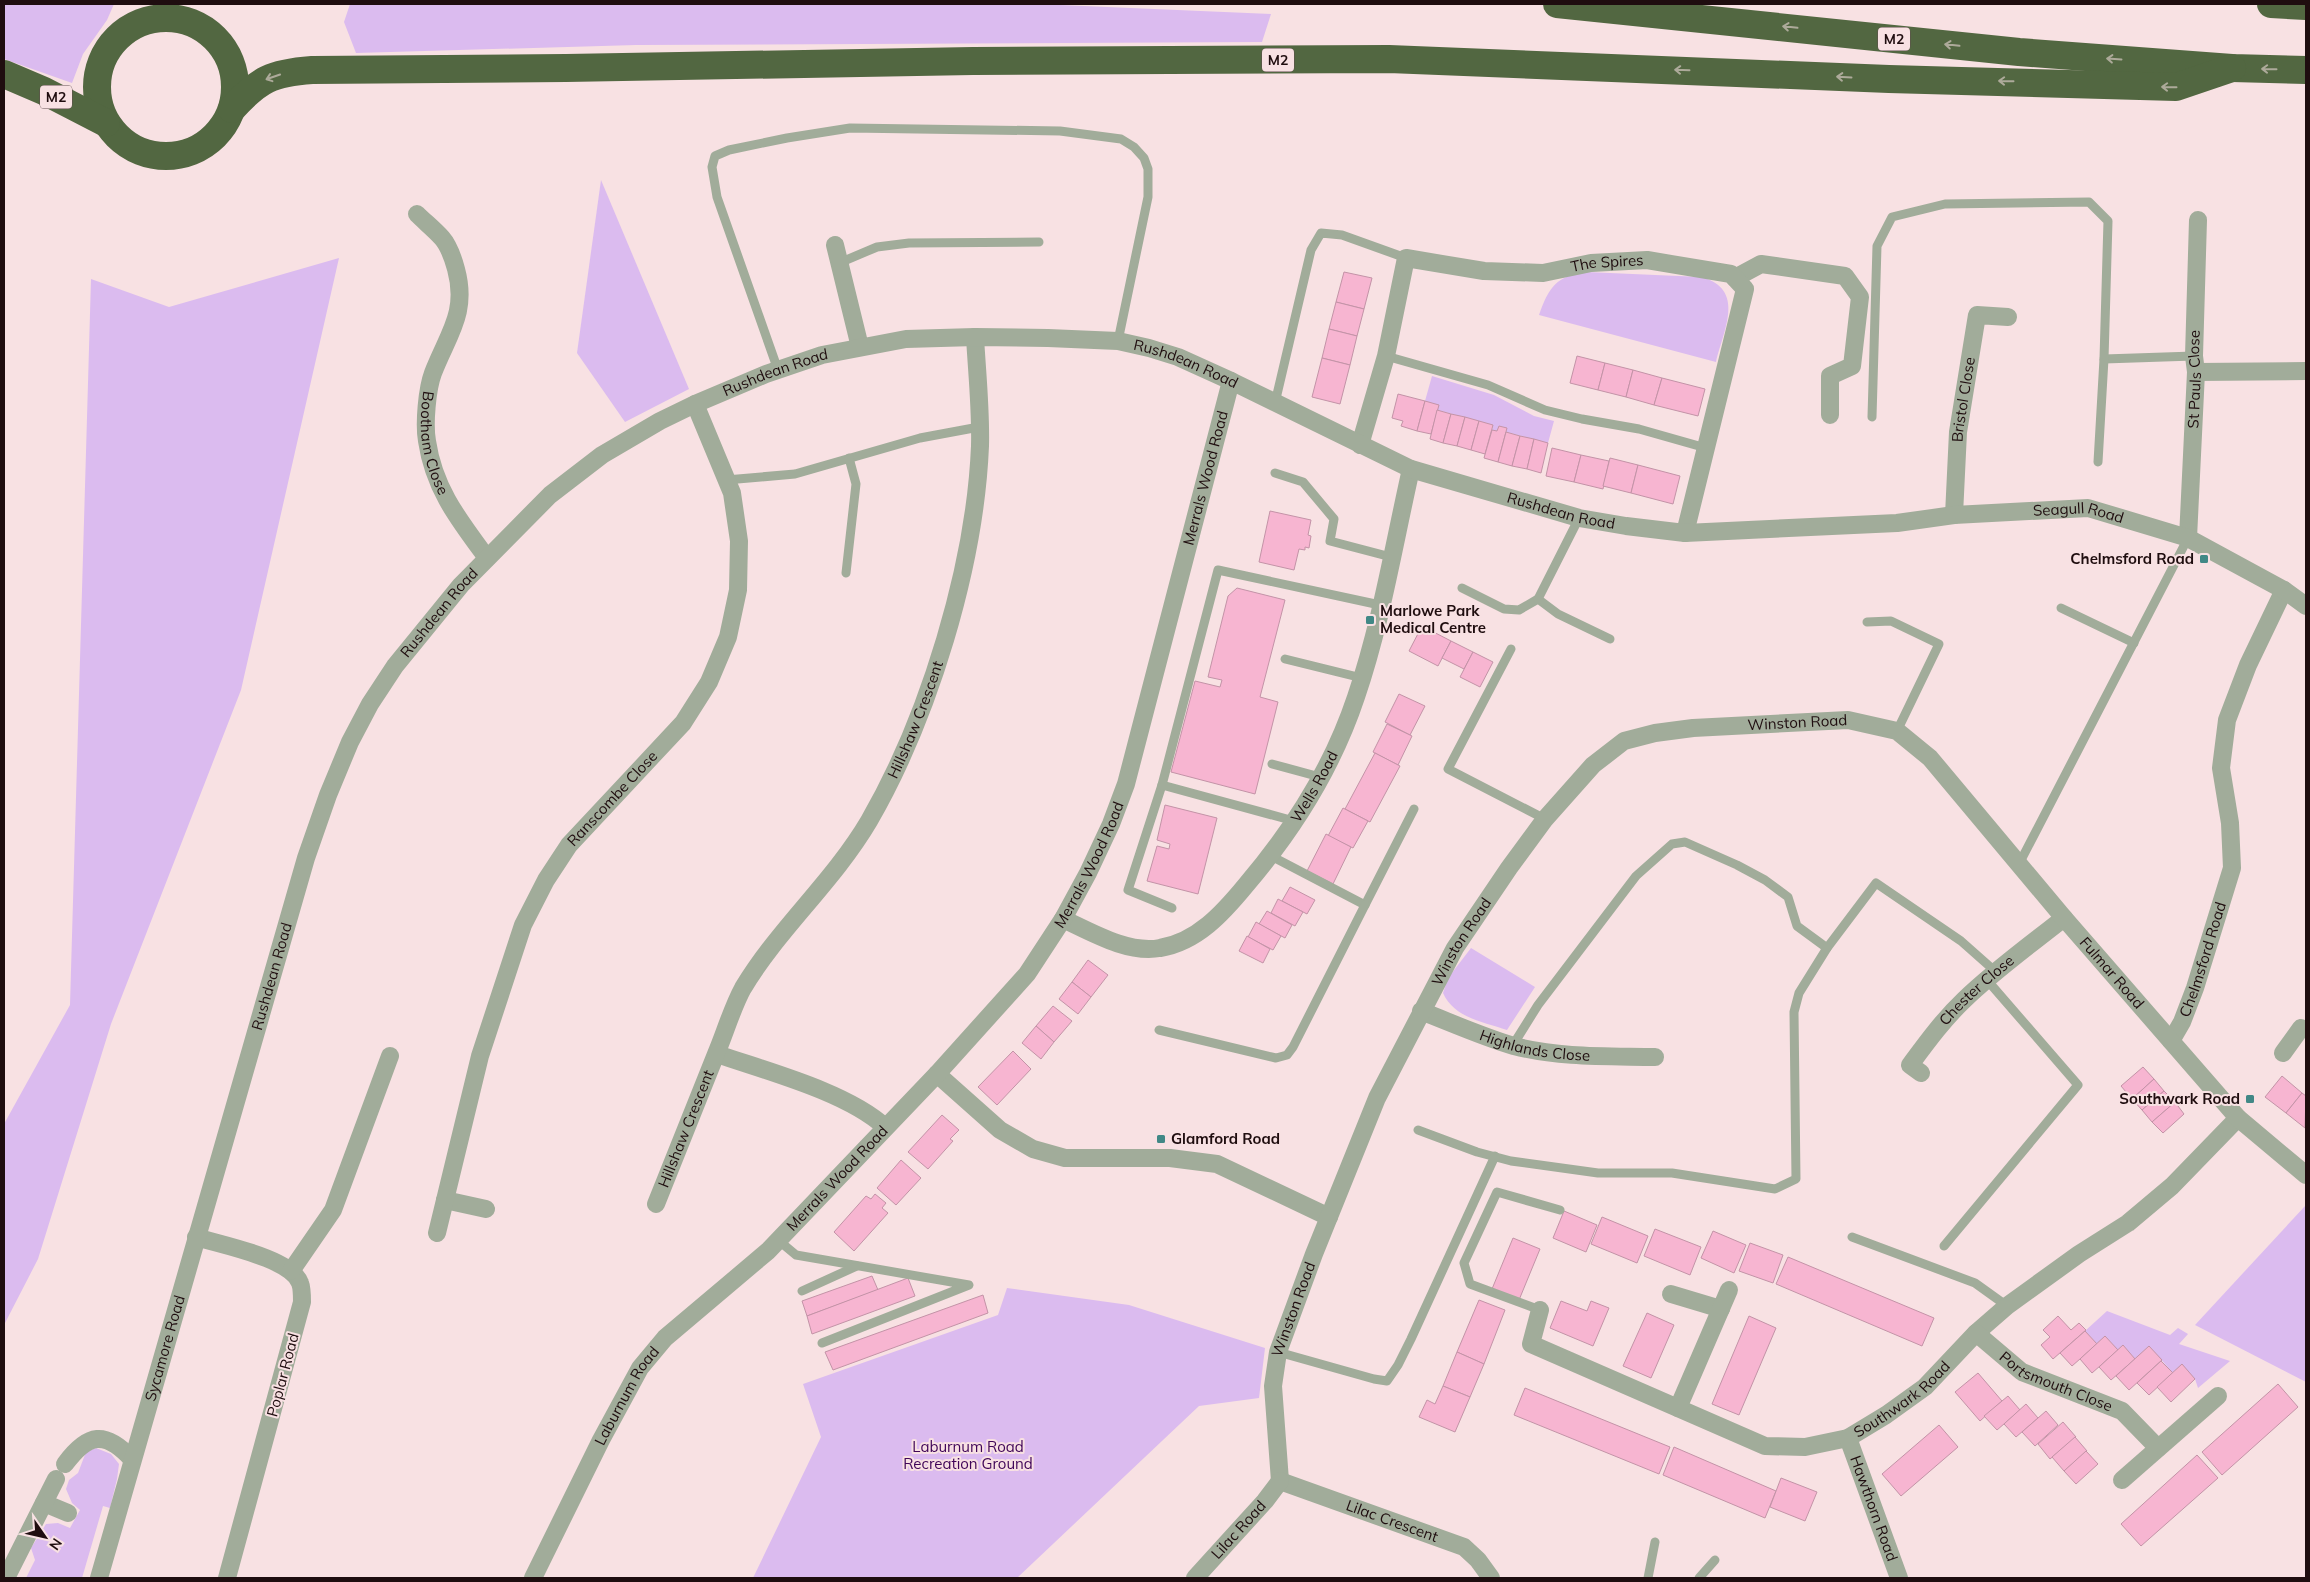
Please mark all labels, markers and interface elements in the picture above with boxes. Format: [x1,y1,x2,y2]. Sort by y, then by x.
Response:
one-way arrow [1782,23,1798,32]
road number: M2 [1878,28,1910,50]
one-way arrow [1944,40,1960,50]
road number: M2 [1262,48,1294,72]
one-way arrow [2106,55,2122,64]
one-way arrow [2261,64,2278,74]
one-way arrow [1674,66,1690,75]
one-way arrow [1836,72,1852,81]
one-way arrow [266,73,282,82]
one-way arrow [1999,77,2015,86]
one-way arrow [2161,82,2177,91]
road number: M2 [40,85,72,108]
street label: The Spires [1569,250,1644,276]
street label: St Pauls Close [2183,330,2205,429]
street label: Rushdean Road [1132,335,1242,392]
street label: Rushdean Road [720,344,829,400]
street label: Bristol Close [1948,356,1979,442]
street label: Bootham Close [417,390,453,498]
street label: Merrals Wood Road [1179,408,1232,547]
street label: Rushdean Road [1505,488,1617,533]
street label: Seagull Road [2032,498,2126,527]
place label: Chelmsford Road [2070,549,2194,568]
marker: Chelmsford Road [2198,553,2210,565]
street label: Rushdean Road [396,564,482,661]
place label: Marlowe Park Medical Centre [1380,601,1486,637]
marker: Marlowe Park Medical Centre [1364,614,1376,626]
street label: Hillshaw Crescent [883,658,947,782]
street label: Winston Road [1747,710,1848,734]
street label: Ranscombe Close [563,747,661,850]
street label: Wells Road [1286,748,1342,826]
street label: Merrals Wood Road [1050,799,1128,931]
street label: Winston Road [1427,894,1495,989]
street label: Chelmsford Road [2175,899,2230,1020]
street label: Rushdean Road [247,920,296,1032]
street label: Fulmar Road [2076,933,2148,1012]
street label: Chester Close [1935,951,2018,1029]
street label: Highlands Close [1477,1025,1591,1065]
street label: Hillshaw Crescent [654,1067,718,1190]
place label: Southwark Road [2119,1089,2240,1108]
marker: Southwark Road [2244,1093,2256,1105]
street label: Merrals Wood Road [782,1121,892,1235]
place label: Glamford Road [1171,1129,1280,1148]
marker: Glamford Road [1155,1133,1167,1145]
street label: Winston Road [1267,1259,1319,1359]
street label: Sycamore Road [140,1293,189,1403]
street label: Poplar Road [262,1331,303,1419]
street label: Laburnum Road [590,1342,663,1448]
street label: Portsmouth Close [1996,1347,2115,1415]
street label: Southwark Road [1850,1357,1954,1441]
park label: Laburnum Road Recreation Ground [903,1437,1033,1473]
street label: Hawthorn Road [1846,1453,1902,1564]
street label: Lilac Crescent [1344,1495,1441,1546]
street label: Lilac Road [1207,1496,1270,1563]
north arrow [20,1512,70,1562]
text: N [45,1535,66,1554]

